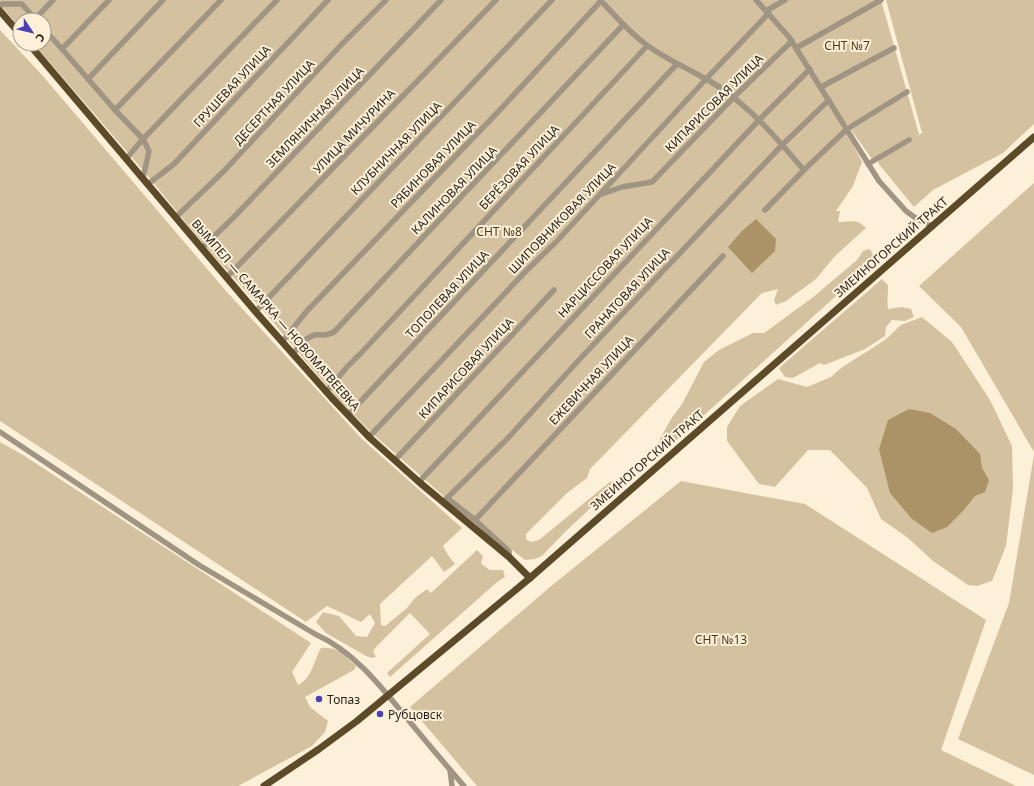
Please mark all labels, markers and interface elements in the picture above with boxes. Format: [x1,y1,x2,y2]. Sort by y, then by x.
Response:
north arrow [12,12,52,52]
text: С [32,31,49,45]
park label: СНТ №7 [824,37,870,54]
street label: ГРУШЕВАЯ УЛИЦА [190,41,275,131]
street label: КИПАРИСОВАЯ УЛИЦА [661,50,767,156]
street label: ДЕСЕРТНАЯ УЛИЦА [230,55,318,149]
street label: ЗЕМЛЯНИЧНАЯ УЛИЦА [262,63,368,171]
street label: УЛИЦА МИЧУРИНА [309,85,399,177]
street label: КЛУБНИЧНАЯ УЛИЦА [347,97,446,199]
street label: РЯБИНОВАЯ УЛИЦА [387,116,480,212]
street label: БЕРЁЗОВАЯ УЛИЦА [475,121,563,213]
street label: КАЛИНОВАЯ УЛИЦА [407,142,501,238]
street label: ШИПОВНИКОВАЯ УЛИЦА [504,159,620,277]
street label: ЗМЕИНОГОРСКИЙ ТРАКТ [831,193,952,301]
street label: НАРЦИССОВАЯ УЛИЦА [554,213,657,321]
street label: ВЫМПЕЛ — САМАРКА — НОВОМАТВЕЕВКА [188,215,364,415]
park label: СНТ №8 [476,223,522,240]
street label: ГРАНАТОВАЯ УЛИЦА [580,244,674,342]
street label: ТОПОЛЕВАЯ УЛИЦА [402,246,493,342]
street label: КИПАРИСОВАЯ УЛИЦА [415,314,518,422]
street label: ЕЖЕВИЧНАЯ УЛИЦА [545,331,637,429]
street label: ЗМЕИНОГОРСКИЙ ТРАКТ [587,406,708,514]
park label: СНТ №13 [695,631,747,648]
place label: Топаз [327,691,360,708]
marker: Топаз [314,694,324,704]
place label: Рубцовск [388,706,443,723]
marker: Рубцовск [375,709,385,719]

